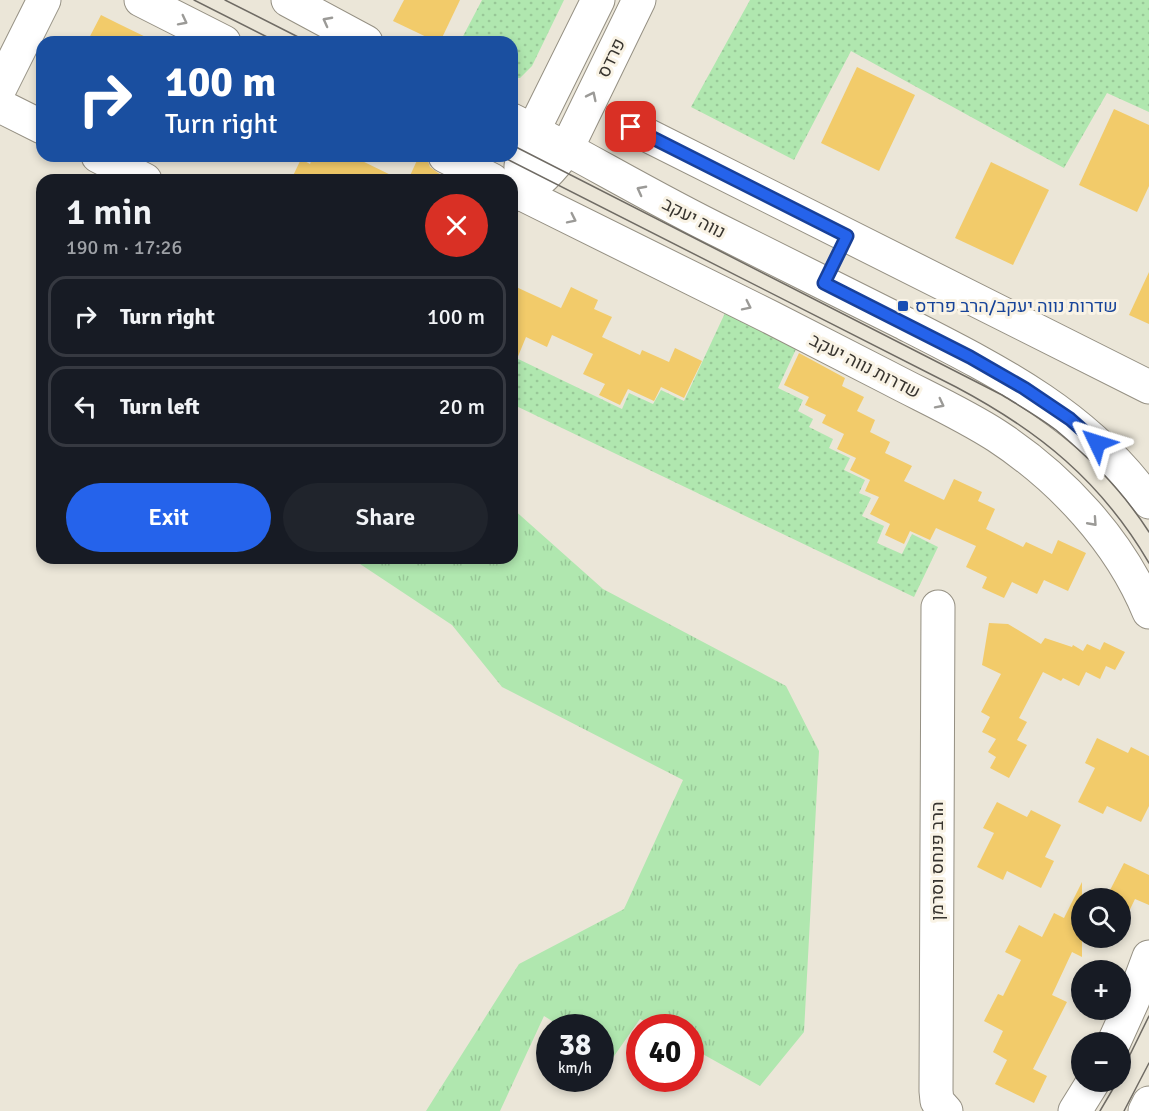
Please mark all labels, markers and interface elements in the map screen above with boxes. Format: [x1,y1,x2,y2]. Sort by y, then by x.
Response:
one-way arrow [176,14,187,25]
one-way arrow [323,17,333,28]
street label: פרדס [592,35,630,81]
text: 100 m [165,57,276,108]
icon: right [66,60,144,138]
one-way arrow [585,91,597,102]
pin [605,101,656,152]
text: Turn right [165,108,278,141]
icon: arrive [614,110,647,143]
one-way arrow [637,186,647,197]
text: 1 min [66,190,152,235]
street label: נווה יעקב [659,193,729,243]
button: close [425,194,488,257]
one-way arrow [566,212,577,224]
text: 190 m · 17:26 [66,235,182,260]
place label: שדרות נווה יעקב/הרב פרדס [915,295,1118,317]
one-way arrow [741,299,751,310]
marker: שדרות נווה יעקב/הרב פרדס [896,299,910,313]
icon: right [69,300,102,333]
text: Turn right [120,303,215,330]
text: 100 m [427,303,485,330]
street label: שדרות נווה יעקב [806,329,924,403]
icon: left [69,390,102,423]
text: Turn left [120,393,200,420]
text: 20 m [439,393,485,420]
one-way arrow [933,397,944,408]
position arrow [1065,411,1129,475]
button: Exit [66,483,271,552]
button: Share [283,483,488,552]
one-way arrow [1086,515,1097,526]
street label: הרב פנחס וסרמן [926,801,948,921]
map controls [1071,888,1131,1092]
button: search [1071,888,1131,948]
button: + [1071,960,1131,1020]
speed limit sign: 40 [626,1014,704,1092]
text: 38 [559,1027,591,1064]
button: − [1071,1032,1131,1092]
text: km/h [558,1059,592,1077]

